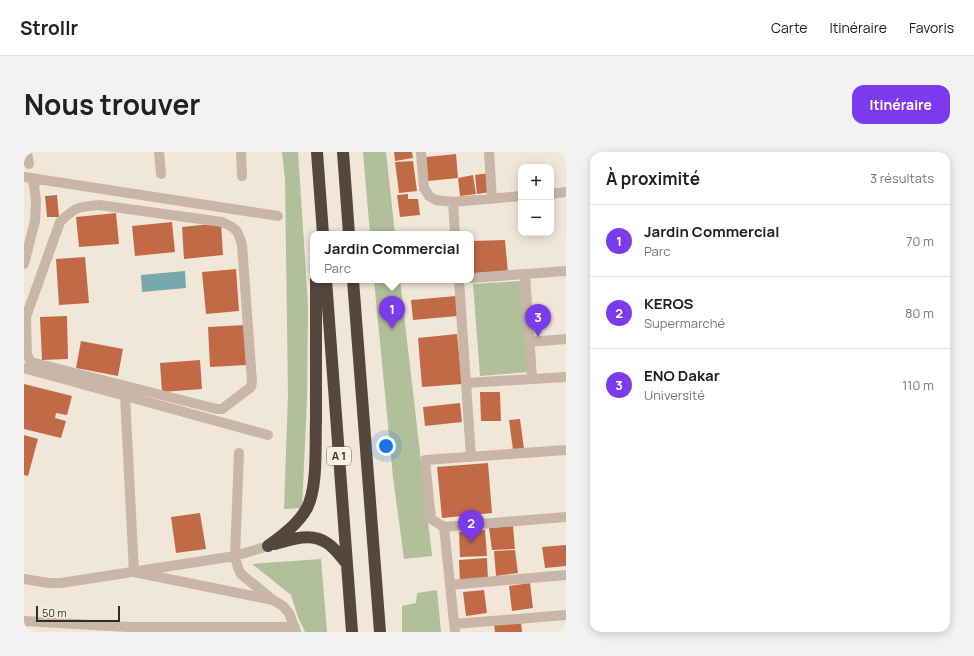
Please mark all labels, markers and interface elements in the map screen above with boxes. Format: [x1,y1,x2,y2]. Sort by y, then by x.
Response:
text: Strollr [20,15,78,41]
text: Carte [771,18,807,37]
text: Itinéraire [829,18,887,37]
text: Favoris [909,18,954,37]
text: Nous trouver [24,85,200,123]
button: Itinéraire [852,85,950,124]
map controls [518,164,554,236]
button: + [518,164,554,200]
text: À proximité [606,167,700,190]
text: 3 résultats [870,169,934,187]
button: − [518,200,554,236]
text: Jardin Commercial [644,221,779,242]
popup [310,231,474,283]
text: 1 [616,232,622,250]
text: 70 m [906,232,934,250]
text: Jardin Commercial [324,238,460,259]
text: Parc [644,242,671,260]
text: Parc [324,259,351,277]
text: KEROS [644,293,694,314]
pin: 1 [379,296,405,329]
pin: 3 [525,304,551,337]
text: 2 [615,304,623,322]
text: 80 m [905,304,934,322]
text: Supermarché [644,314,725,332]
text: ENO Dakar [644,365,720,386]
text: 3 [615,376,623,394]
text: 110 m [902,376,934,394]
text: Université [644,386,705,404]
your location [376,436,396,456]
road number: A 1 [327,447,351,465]
pin: 2 [458,510,484,543]
scale bar [36,604,120,623]
text: 50 m [42,605,67,620]

